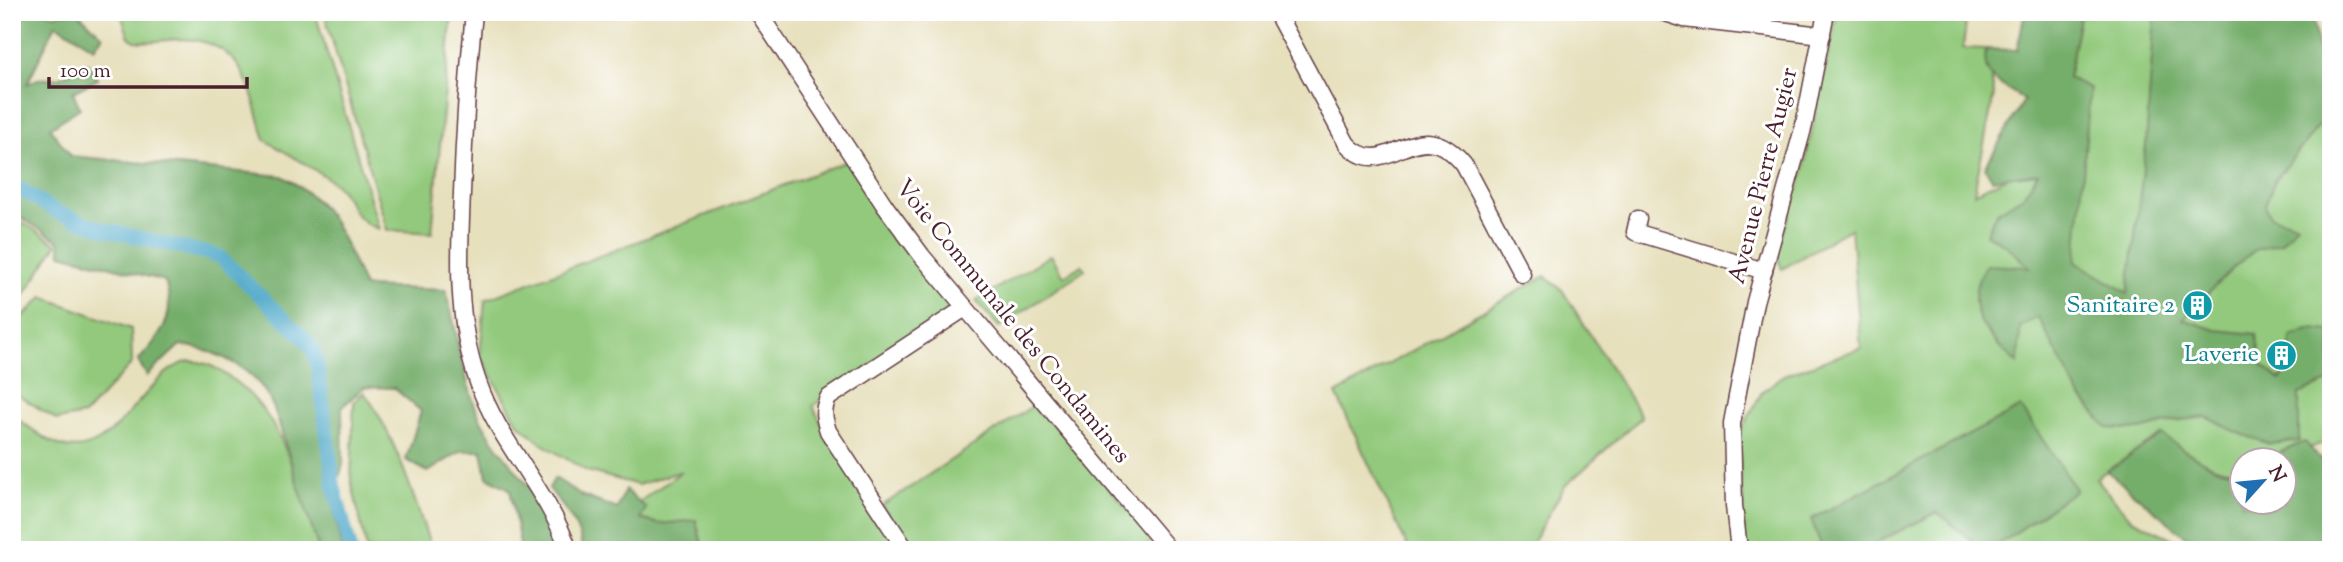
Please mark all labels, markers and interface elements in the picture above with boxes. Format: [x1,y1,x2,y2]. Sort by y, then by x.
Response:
scale bar [49,46,247,90]
text: 100 m [60,57,111,87]
street label: Avenue Pierre Augier [1721,64,1807,288]
street label: Voie Communale des Condamines [886,173,1138,471]
place label: Sanitaire 2 [2066,289,2175,323]
building icon: Sanitaire 2 [2181,289,2215,323]
place label: Laverie [2184,338,2259,372]
building icon: Laverie [2265,338,2299,372]
north arrow [2228,447,2298,516]
text: N [2260,462,2291,487]

